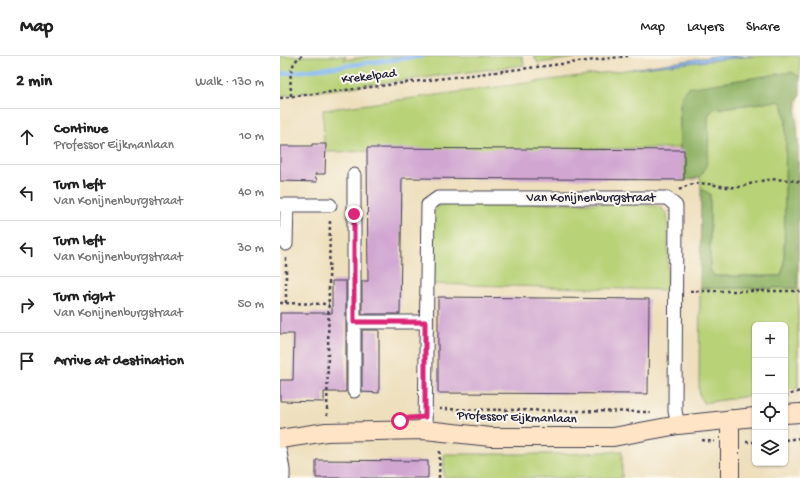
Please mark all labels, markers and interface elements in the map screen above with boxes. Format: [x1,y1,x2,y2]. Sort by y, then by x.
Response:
text: Map [20,16,53,39]
text: Map [641,19,665,36]
text: Layers [687,19,724,36]
text: Share [746,19,780,36]
street label: Krekelpad [341,66,399,88]
text: 2 min [16,72,52,92]
text: Walk · 130 m [195,75,264,90]
text: Continue [54,120,108,138]
icon: ahead [16,126,38,148]
text: 10 m [239,129,264,144]
text: Professor Eijkmanlaan [54,138,174,153]
text: Turn left [54,176,105,194]
icon: left [16,182,38,204]
text: 40 m [238,185,264,200]
street label: Van Konijnenburgstraat [526,191,657,206]
text: Van Konijnenburgstraat [54,194,183,209]
route end [345,205,363,223]
text: Turn left [54,232,105,250]
icon: left [16,238,38,260]
text: 30 m [238,241,264,256]
text: Van Konijnenburgstraat [54,250,183,265]
text: Turn right [54,288,114,306]
icon: right [16,294,38,316]
text: 50 m [237,297,264,312]
text: Van Konijnenburgstraat [54,306,183,321]
map controls [752,322,788,466]
button: + [752,322,788,358]
icon: arrive [16,350,38,372]
text: Arrive at destination [54,352,184,370]
button: − [752,358,788,394]
button: locate [752,394,788,430]
street label: Professor Eijkmanlaan [456,408,578,428]
route start [391,412,409,430]
button: layers [752,430,788,466]

